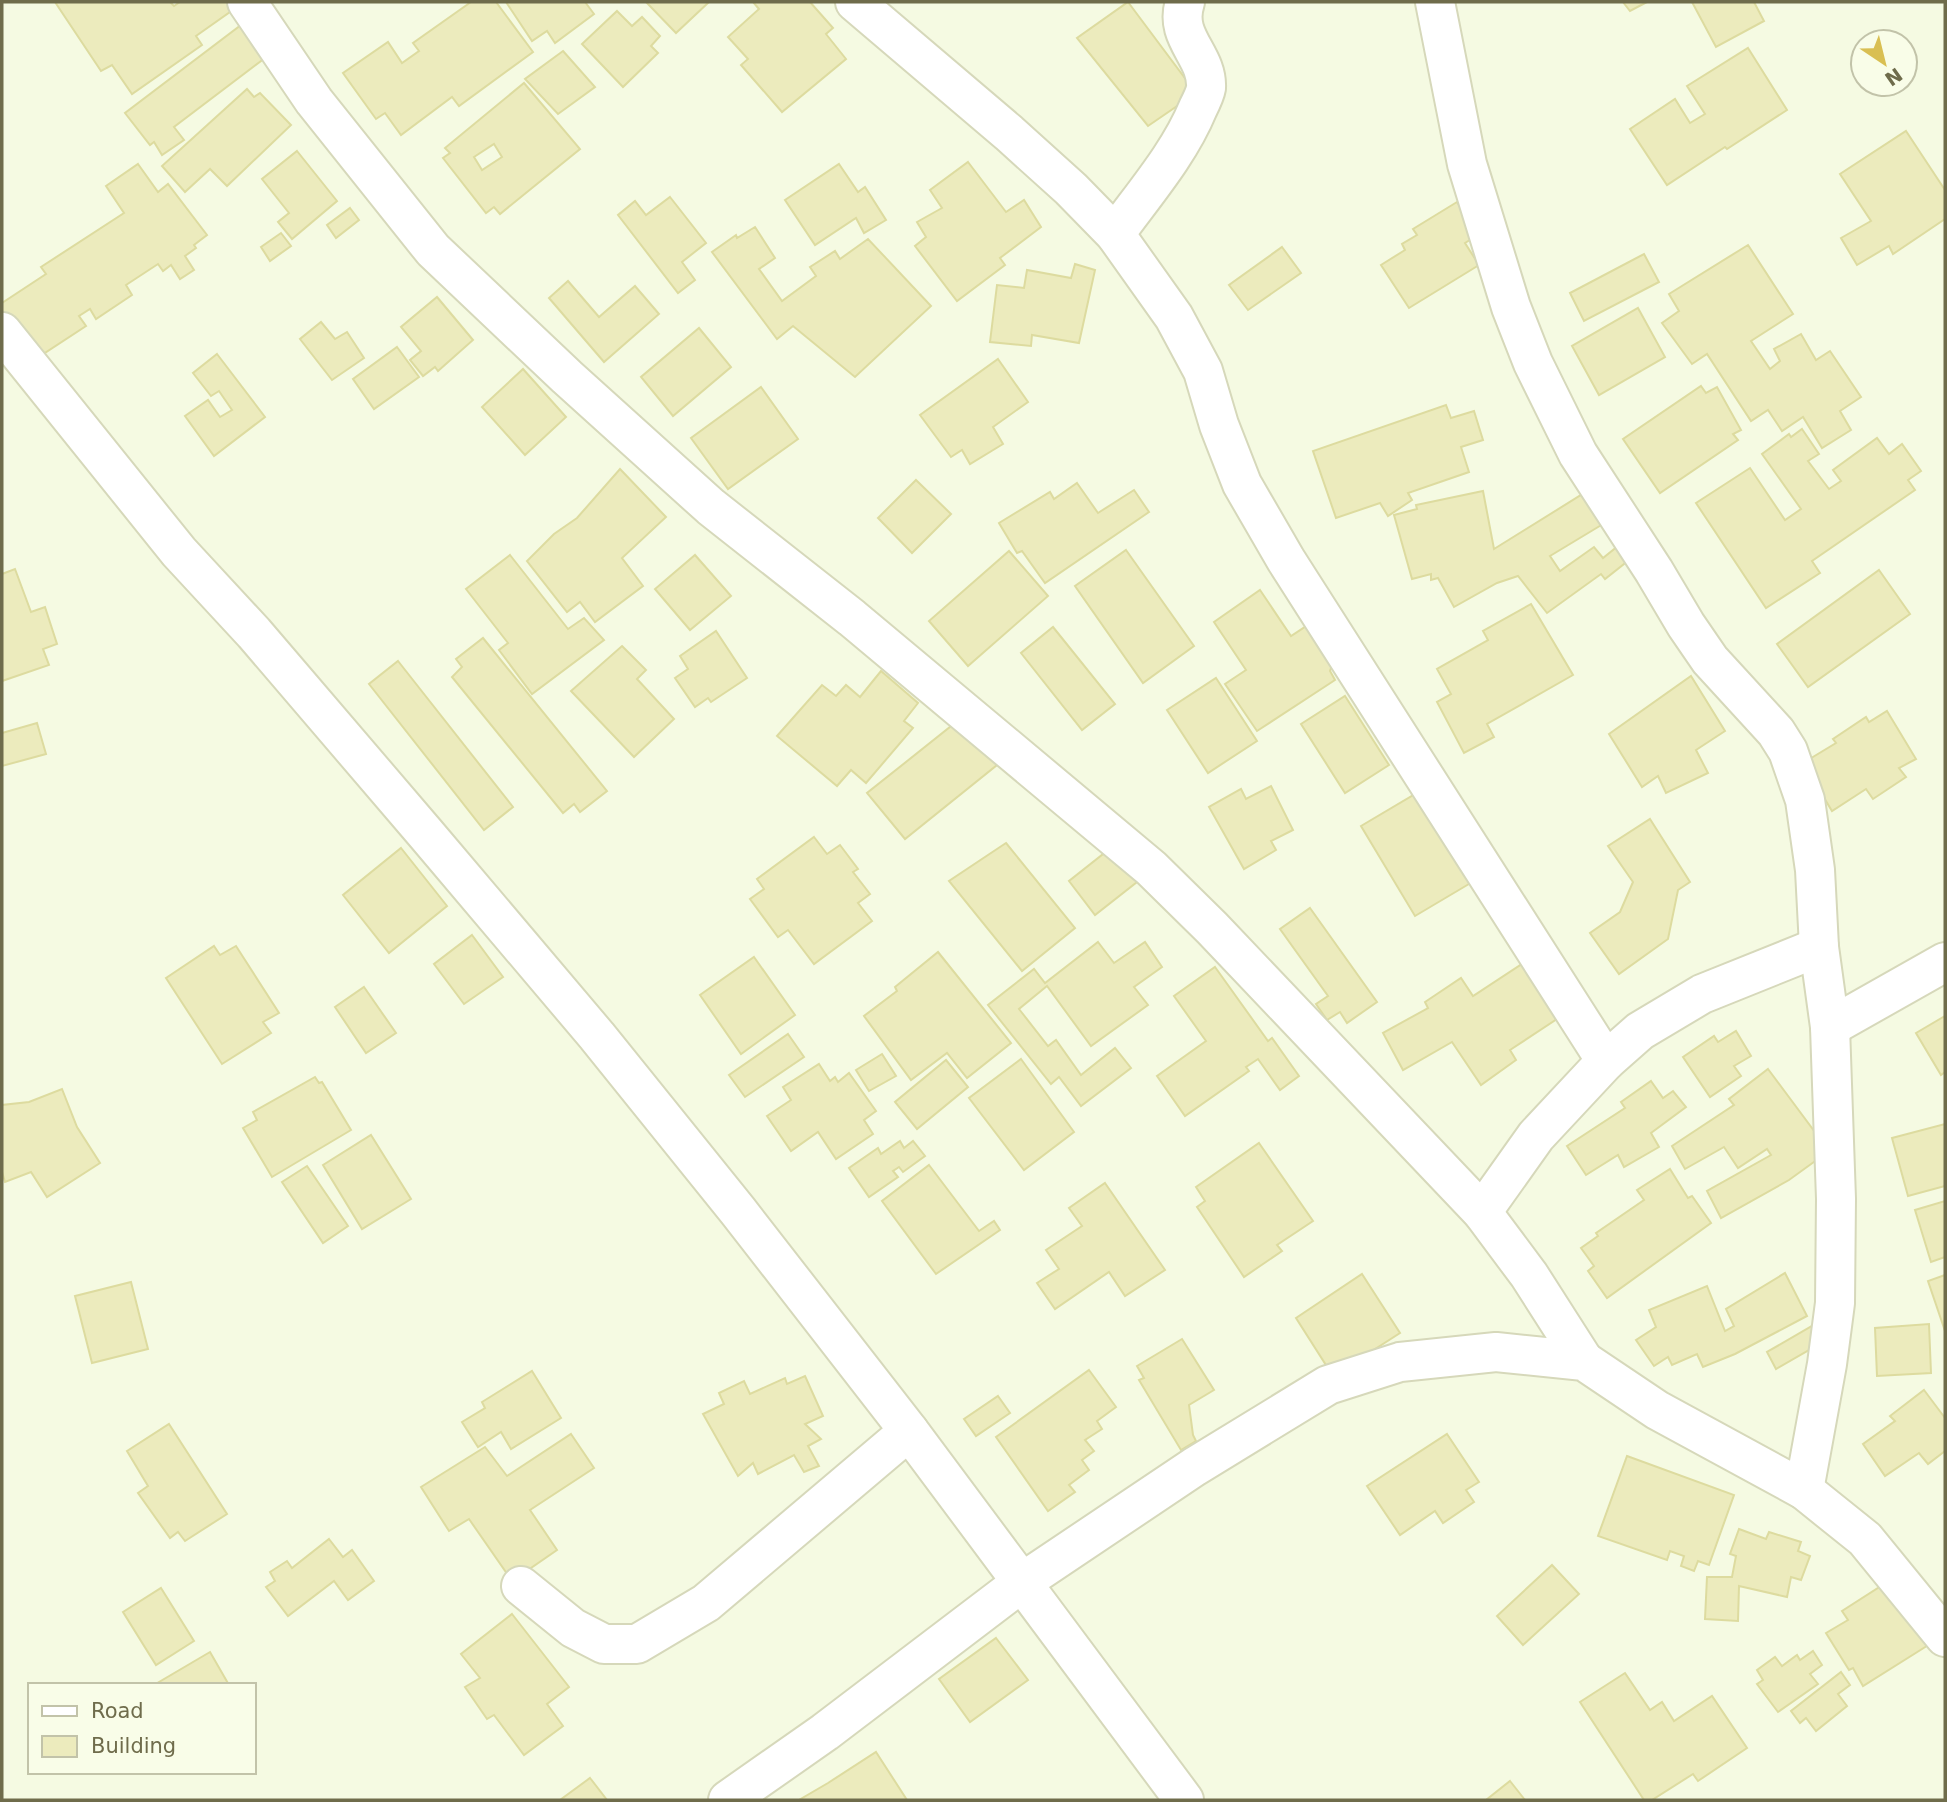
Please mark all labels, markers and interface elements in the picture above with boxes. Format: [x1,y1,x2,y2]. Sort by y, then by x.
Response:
north arrow [1849,28,1919,98]
text: N [1881,63,1907,90]
legend [28,1683,256,1774]
text: Road [91,1699,144,1723]
text: Building [91,1734,176,1758]

